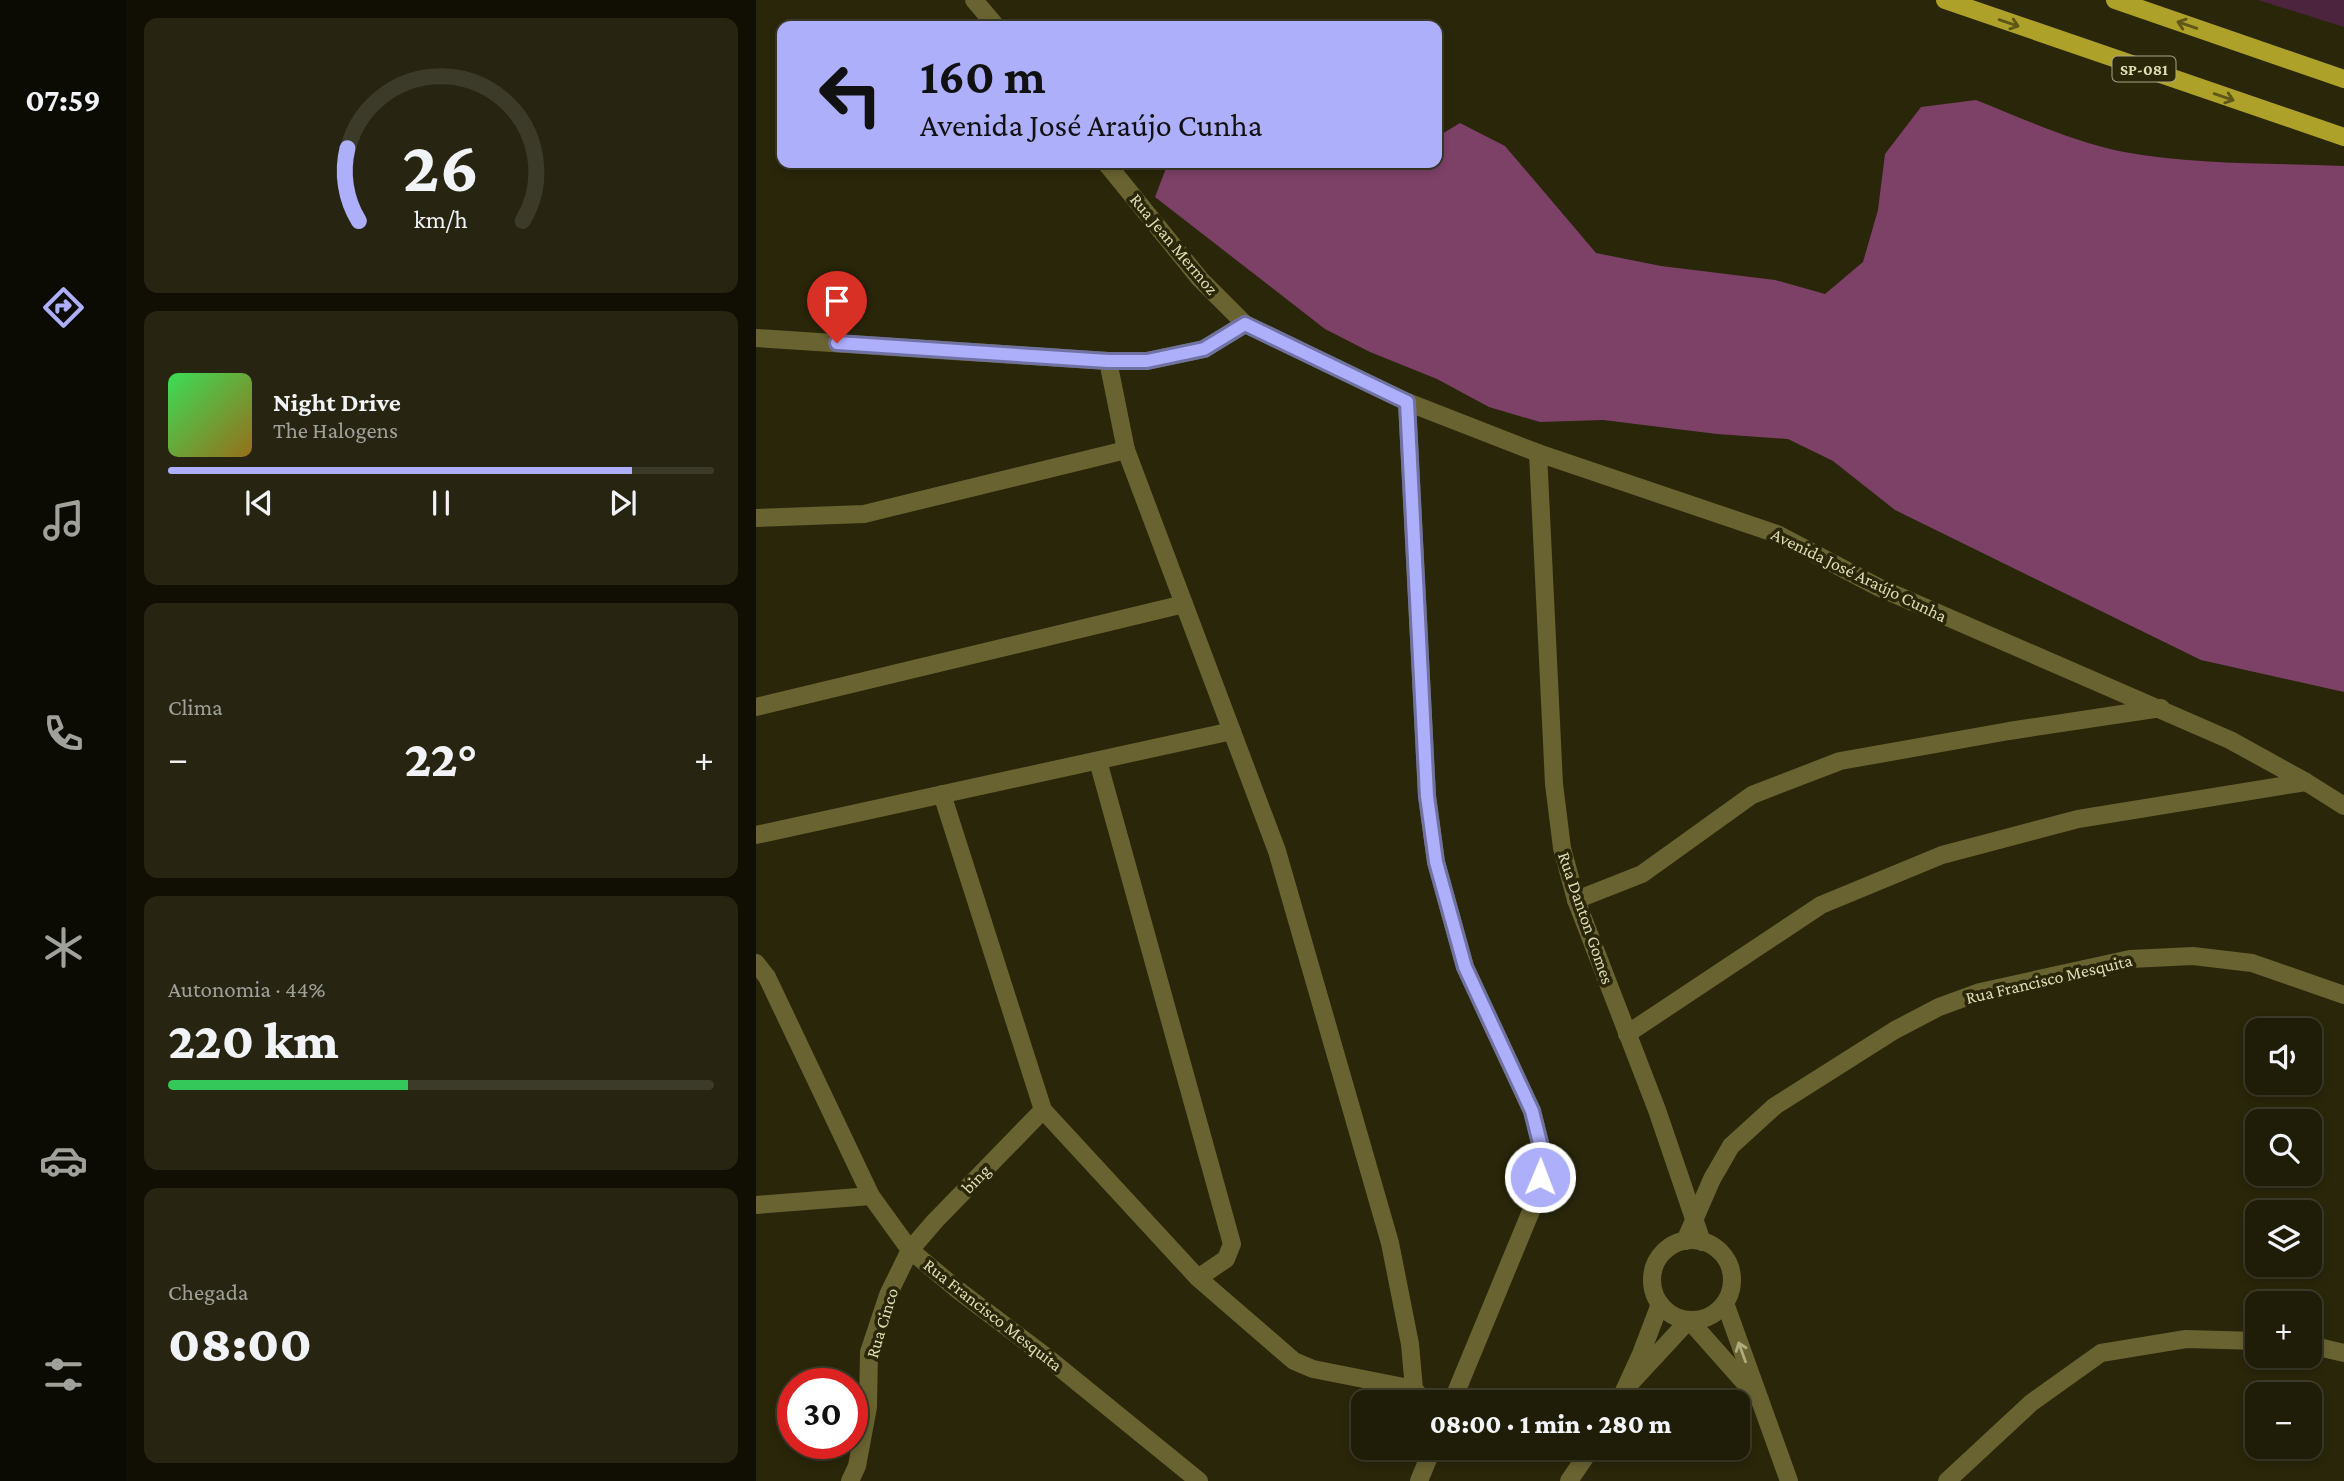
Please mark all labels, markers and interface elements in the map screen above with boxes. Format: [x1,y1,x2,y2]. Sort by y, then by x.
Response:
one-way arrow [1998,18,2020,30]
one-way arrow [2176,18,2198,30]
icon: left [805,49,896,140]
text: 160 m [920,49,1046,104]
road number: SP-081 [2112,57,2176,82]
text: 07:59 [25,82,101,118]
one-way arrow [2213,92,2235,104]
text: Avenida José Araújo Cunha [920,107,1263,143]
text: 26 [403,127,479,208]
street label: Rua Jean Mermoz [1126,189,1222,299]
text: km/h [414,206,468,233]
pin [807,271,867,343]
icon: arrive [818,282,856,320]
icon: directions [39,283,88,332]
text: Night Drive [273,388,401,417]
text: The Halogens [273,417,398,443]
icon: previous [240,484,278,522]
icon: pause [422,484,460,522]
icon: next [604,484,642,522]
icon: music [39,496,88,545]
street label: Avenida José Araújo Cunha [1768,524,1950,627]
text: Clima [168,694,223,720]
icon: phone [39,709,88,758]
text: 22° [404,729,478,787]
text: − [168,737,188,779]
text: + [694,737,714,779]
street label: Rua Danton Gomes [1554,849,1618,987]
icon: climate [39,923,88,972]
street label: Rua Francisco Mesquita [1964,950,2134,1008]
text: Autonomia · 44% [168,976,325,1002]
text: 220 km [168,1011,338,1069]
map controls [2245,1018,2322,1459]
button: sound [2245,1018,2322,1095]
button: search [2245,1109,2322,1186]
icon: car [39,1136,88,1185]
position arrow [1503,1140,1577,1214]
street label: bing [958,1160,995,1198]
button: layers [2245,1200,2322,1277]
street label: Rua Francisco Mesquita [920,1255,1066,1375]
text: Chegada [168,1279,248,1305]
street label: Rua Cinco [862,1285,902,1361]
button: + [2245,1291,2322,1368]
text: 08:00 [168,1314,312,1372]
one-way arrow [1735,1341,1747,1363]
icon: filters [39,1350,88,1399]
speed limit sign: 30 [777,1368,868,1459]
button: − [2245,1382,2322,1459]
text: 08:00 · 1 min · 280 m [1430,1410,1671,1439]

